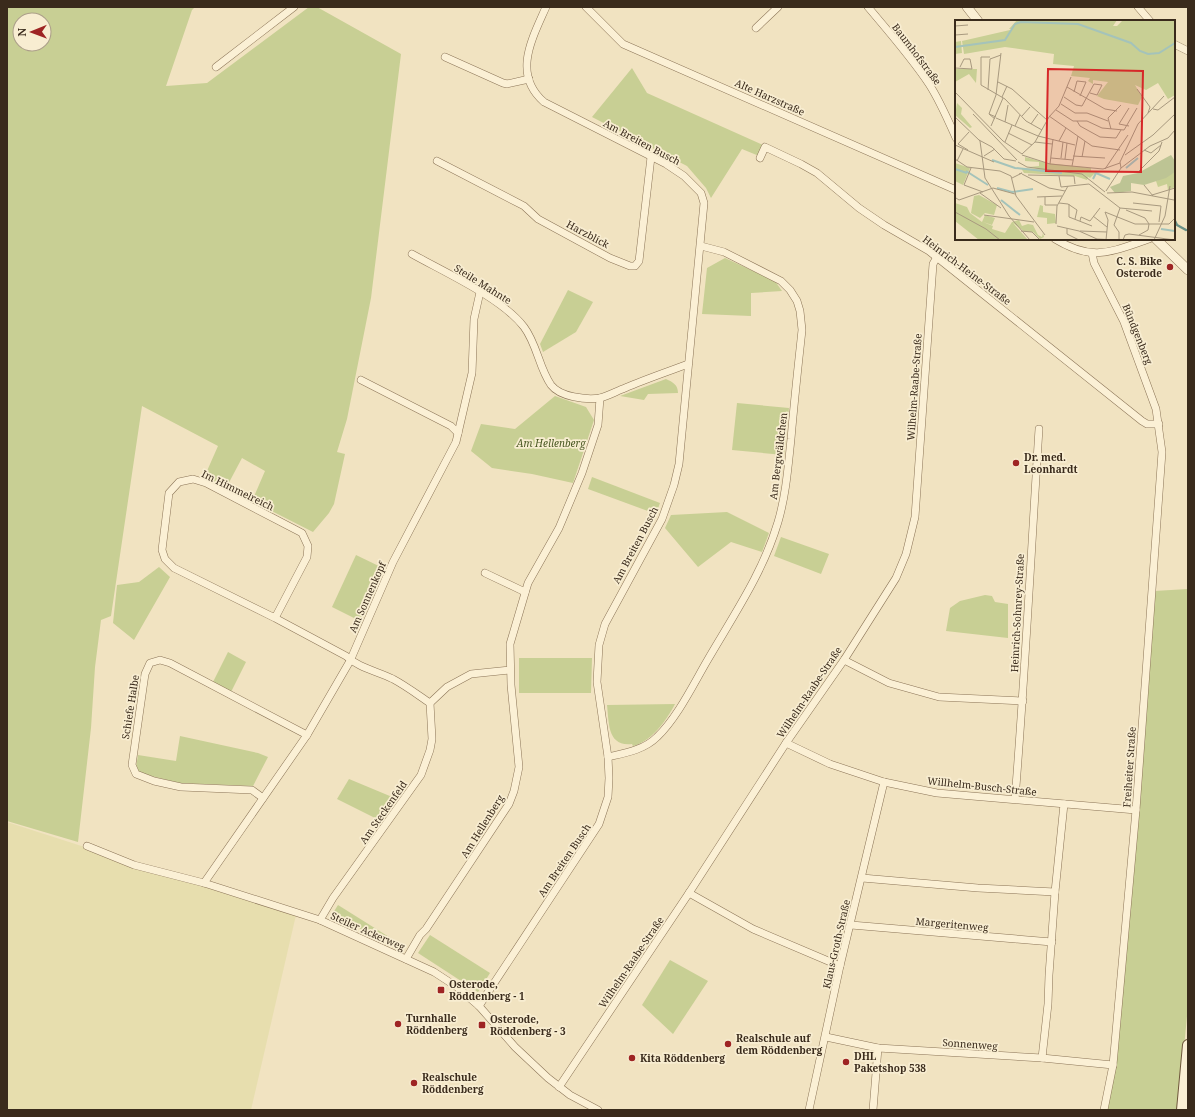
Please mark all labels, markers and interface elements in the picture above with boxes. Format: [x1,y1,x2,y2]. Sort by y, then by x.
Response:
north arrow [12,12,52,52]
street label: Baumhofstraße [889,20,945,88]
inset map [955,20,1175,240]
text: N [14,27,29,37]
street label: Alte Harzstraße [733,75,807,119]
street label: Am Breiten Busch [601,116,684,169]
street label: Harzblick [564,217,612,251]
street label: Heinrich-Heine-Straße [920,232,1014,308]
place label: C. S. Bike Osterode [1116,254,1162,280]
street label: Steile Mahnte [452,261,514,307]
marker: C. S. Bike Osterode [1165,262,1175,272]
street label: Bündgenberg [1119,302,1157,367]
street label: Wilhelm-Raabe-Straße [903,333,925,441]
street label: Am Bergwäldchen [766,411,790,500]
park label: Am Hellenberg [515,436,586,450]
place label: Dr. med. Leonhardt [1024,450,1078,476]
marker: Dr. med. Leonhardt [1011,458,1021,468]
street label: Im Himmelreich [200,466,277,514]
street label: Am Breiten Busch [609,503,662,586]
street label: Heinrich-Sohnrey-Straße [1007,553,1027,673]
street label: Am Sonnenkopf [345,558,389,635]
street label: Wilhelm-Raabe-Straße [773,644,845,740]
street label: Schiefe Halbe [118,674,142,740]
street label: Freiheiter Straße [1119,726,1139,808]
street label: Willhelm-Busch-Straße [927,773,1037,799]
street label: Am Steckenfeld [356,778,410,846]
street label: Am Hellenberg [457,791,507,860]
street label: Am Breiten Busch [534,820,594,899]
street label: Klaus-Groth-Straße [819,898,853,990]
street label: Steiler Ackerweg [329,908,408,954]
street label: Wilhelm-Raabe-Straße [595,914,667,1010]
street label: Margeritenweg [915,914,990,934]
place label: Osterode, Röddenberg - 1 [449,977,525,1003]
marker: Osterode, Röddenberg - 1 [436,985,446,995]
place label: Turnhalle Röddenberg [406,1011,468,1037]
place label: Osterode, Röddenberg - 3 [490,1012,566,1038]
marker: Turnhalle Röddenberg [393,1019,403,1029]
marker: Osterode, Röddenberg - 3 [477,1020,487,1030]
place label: Realschule auf dem Röddenberg [736,1031,823,1057]
street label: Sonnenweg [942,1035,999,1053]
marker: Realschule auf dem Röddenberg [723,1039,733,1049]
place label: DHL Paketshop 538 [854,1049,926,1075]
place label: Kita Röddenberg [640,1051,726,1065]
marker: Kita Röddenberg [627,1053,637,1063]
marker: DHL Paketshop 538 [841,1057,851,1067]
place label: Realschule Röddenberg [422,1070,484,1096]
marker: Realschule Röddenberg [409,1078,419,1088]

